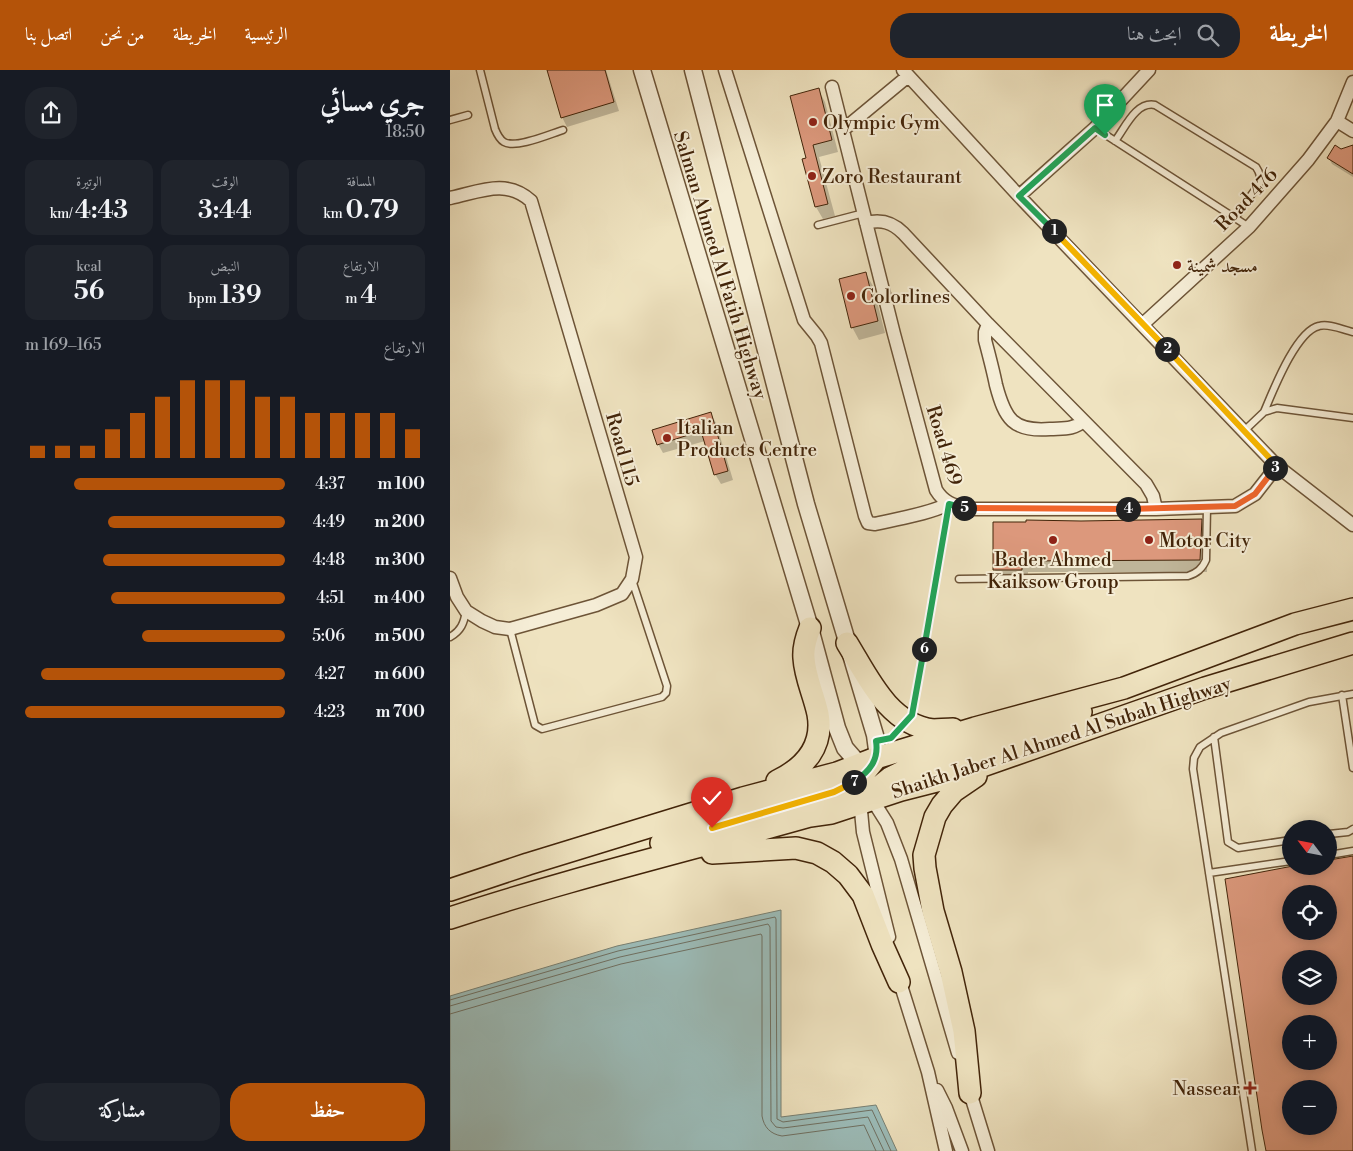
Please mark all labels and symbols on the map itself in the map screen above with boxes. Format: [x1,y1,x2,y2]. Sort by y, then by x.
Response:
pin [1084,84,1126,135]
place label: Olympic Gym [823,111,940,135]
marker: Olympic Gym [807,116,819,128]
street label: Salman Ahmed Al Fatih Highway [668,128,773,403]
street label: Road 476 [1211,163,1283,236]
place label: Zoro Restaurant [822,165,962,189]
marker: Zoro Restaurant [806,170,818,182]
pin: 1 [1042,218,1066,244]
place label: مسجد شمينة [1187,254,1258,278]
marker: مسجد شمينة [1171,259,1183,271]
place label: Colorlines [861,285,950,309]
marker: Colorlines [845,290,857,302]
pin: 2 [1154,336,1180,362]
street label: Road 469 [921,402,968,488]
street label: Road 115 [600,410,644,489]
place label: Italian Products Centre [677,416,817,462]
marker: Italian Products Centre [661,432,673,444]
pin: 3 [1262,456,1288,480]
pin: 5 [952,496,976,520]
pin: 4 [1116,496,1140,522]
place label: Motor City [1159,529,1251,553]
marker: Bader Ahmed Kaiksow Group [1047,534,1059,546]
marker: Motor City [1143,534,1155,546]
place label: Bader Ahmed Kaiksow Group [987,548,1119,594]
pin: 6 [912,636,936,662]
street label: Shaikh Jaber Al Ahmed Al Subah Highway [888,671,1235,804]
pin: 7 [842,770,866,794]
pin [691,777,733,828]
north arrow [1282,820,1338,875]
place label: Nassear [1172,1077,1240,1101]
marker: Nassear [1244,1082,1256,1094]

